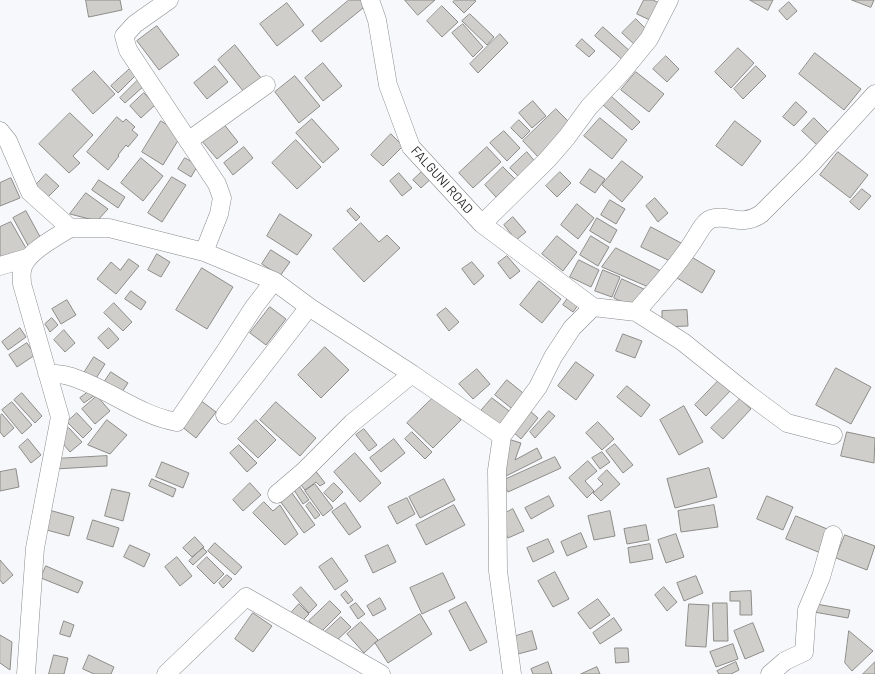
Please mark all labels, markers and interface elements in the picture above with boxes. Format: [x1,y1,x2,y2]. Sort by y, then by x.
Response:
street label: FALGUNI ROAD [408,143,476,217]

